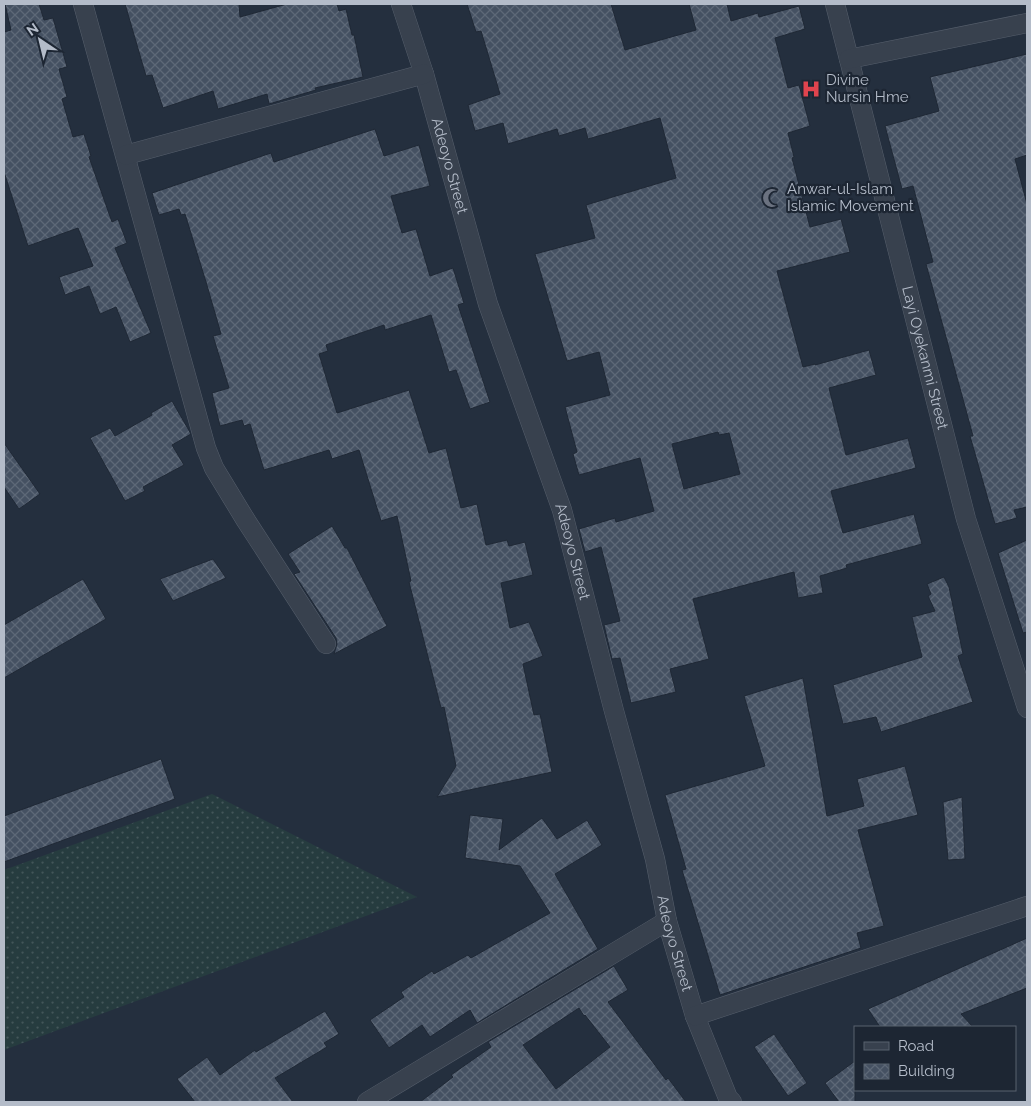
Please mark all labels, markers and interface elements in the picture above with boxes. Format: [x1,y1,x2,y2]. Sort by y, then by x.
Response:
north arrow [15,15,65,65]
text: N [24,20,42,39]
place label: Divine Nursin Hme [826,71,909,106]
hospital icon: Divine Nursin Hme [800,78,822,100]
street label: Adeoyo Street [428,116,471,216]
place label: Anwar-ul-Islam Islamic Movement [787,180,914,215]
mosque icon: Anwar-ul-Islam Islamic Movement [761,187,783,209]
street label: Layi Oyekanmi Street [898,284,952,431]
street label: Adeoyo Street [551,501,594,602]
street label: Adeoyo Street [653,894,696,993]
legend [854,1026,1016,1091]
text: Road [898,1037,934,1055]
text: Building [898,1062,955,1080]

